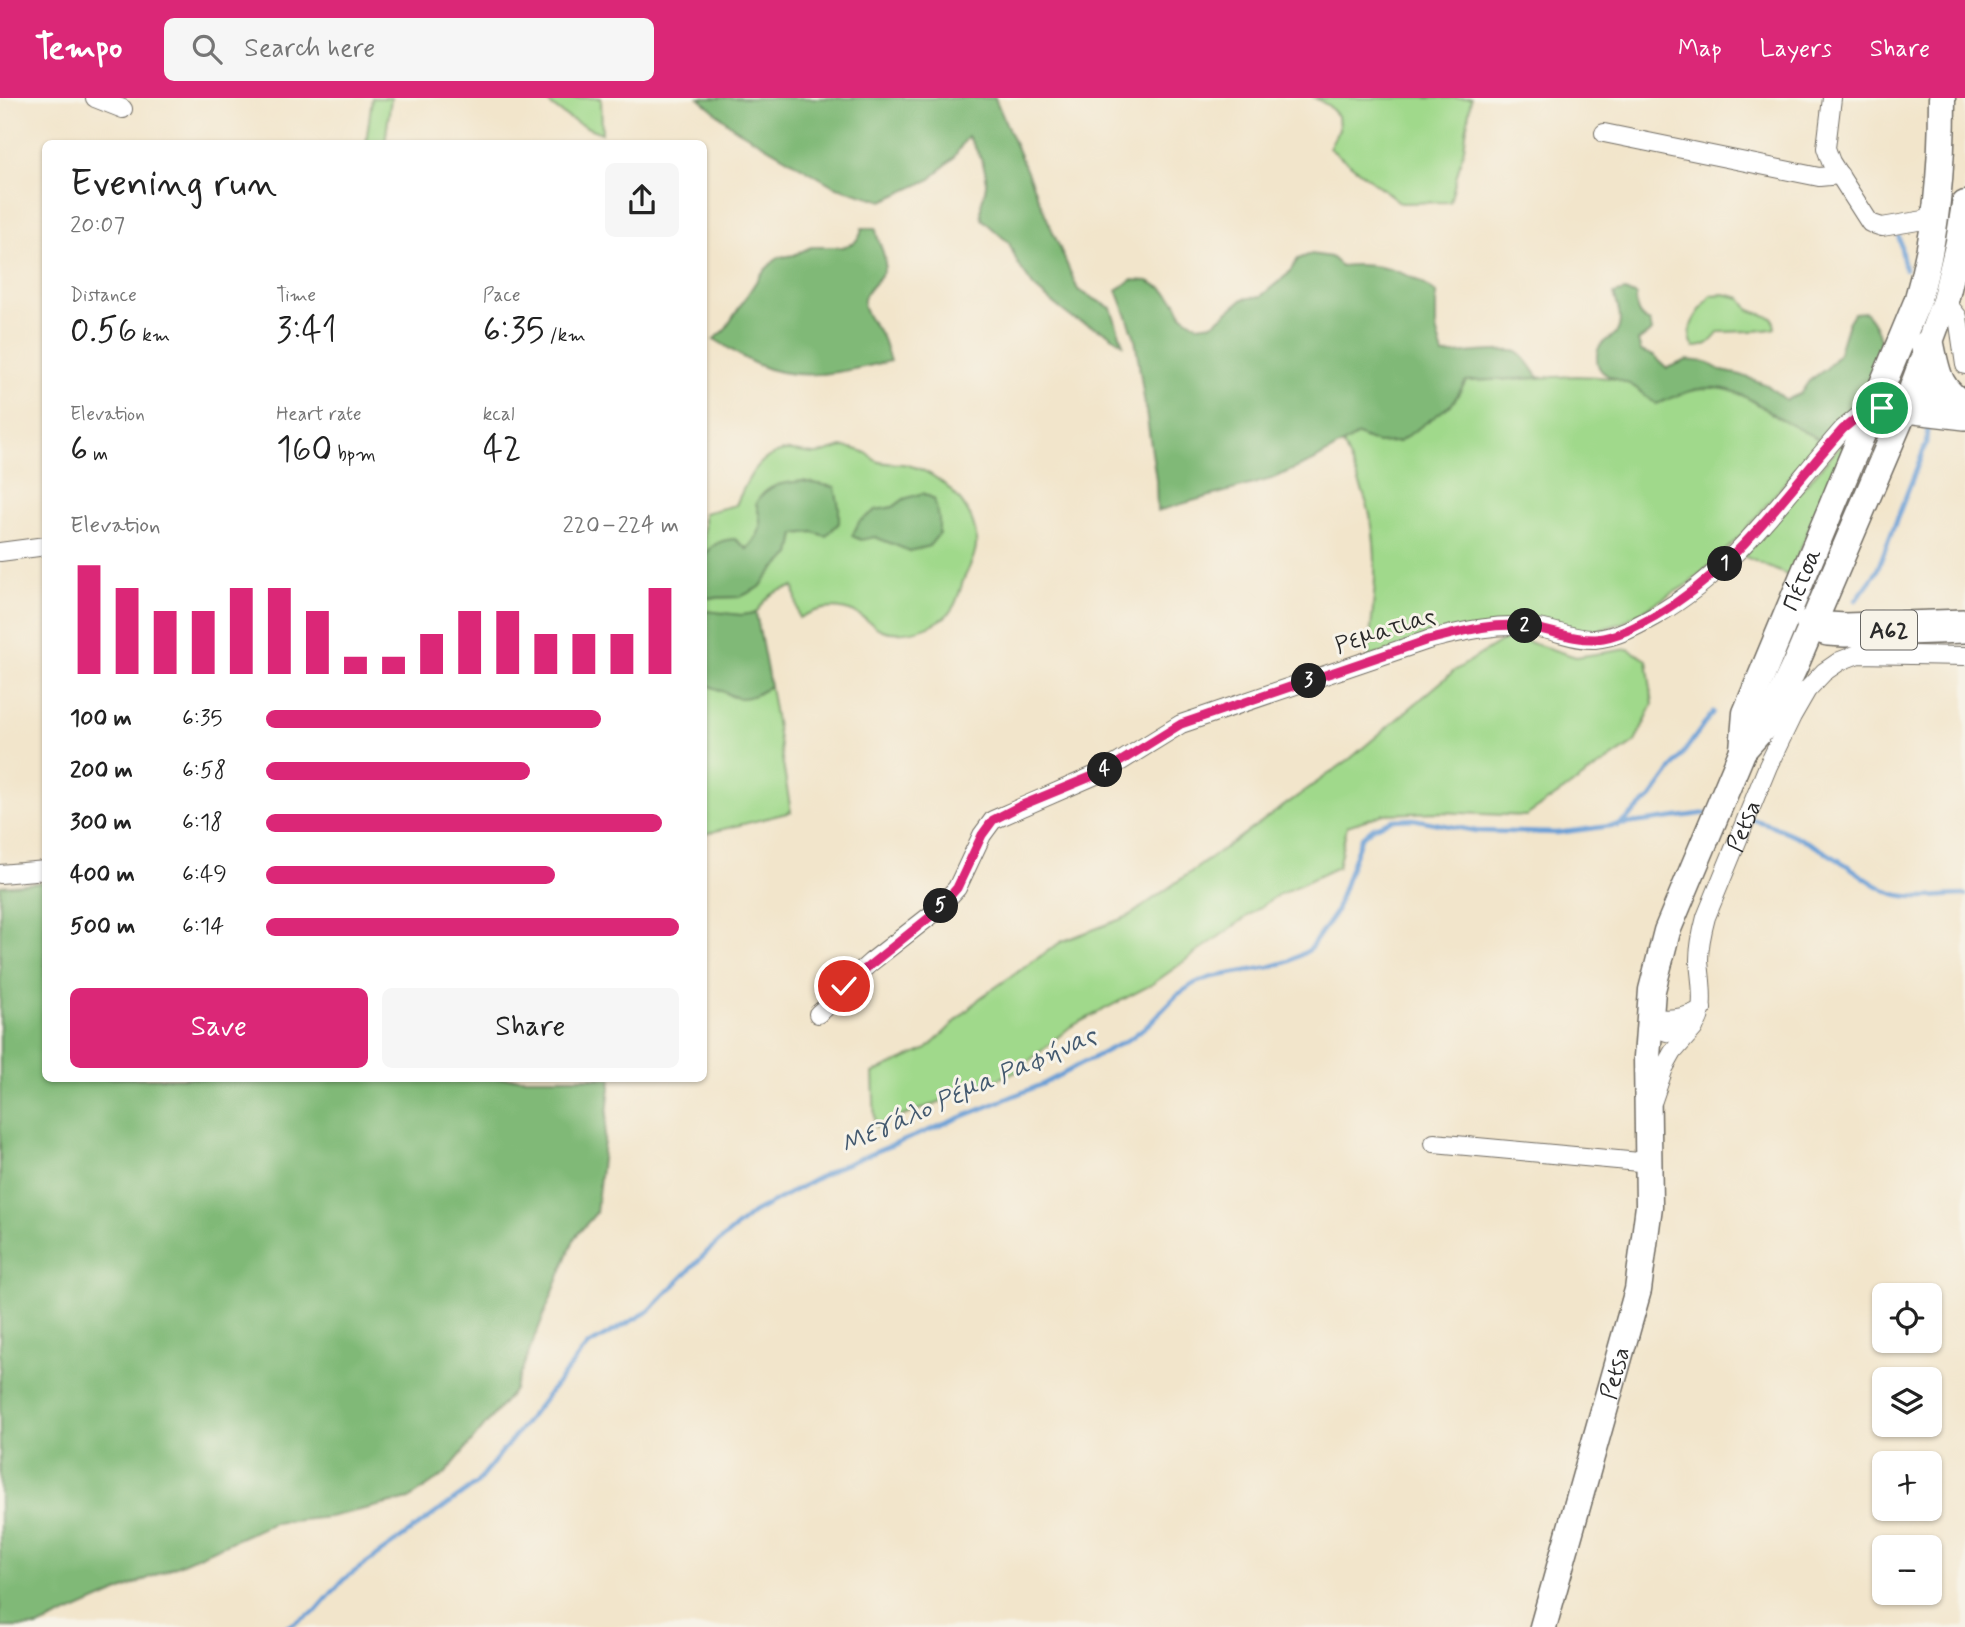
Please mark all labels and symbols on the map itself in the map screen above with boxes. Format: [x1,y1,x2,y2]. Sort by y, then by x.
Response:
pin [1852,378,1912,438]
street label: Πέτσα [1776,544,1830,616]
pin: 1 [1708,546,1742,582]
street label: Ρεματιας [1331,601,1439,662]
pin: 2 [1508,608,1542,644]
road number: Α62 [1861,610,1917,650]
pin: 3 [1292,664,1326,698]
pin: 4 [1088,752,1122,788]
street label: Petsa [1720,796,1769,857]
pin: 5 [923,888,958,924]
pin [814,956,874,1016]
water label: Μεγάλο Ρέμα Ραφήνας [835,1017,1104,1163]
street label: Petsa [1594,1343,1638,1403]

